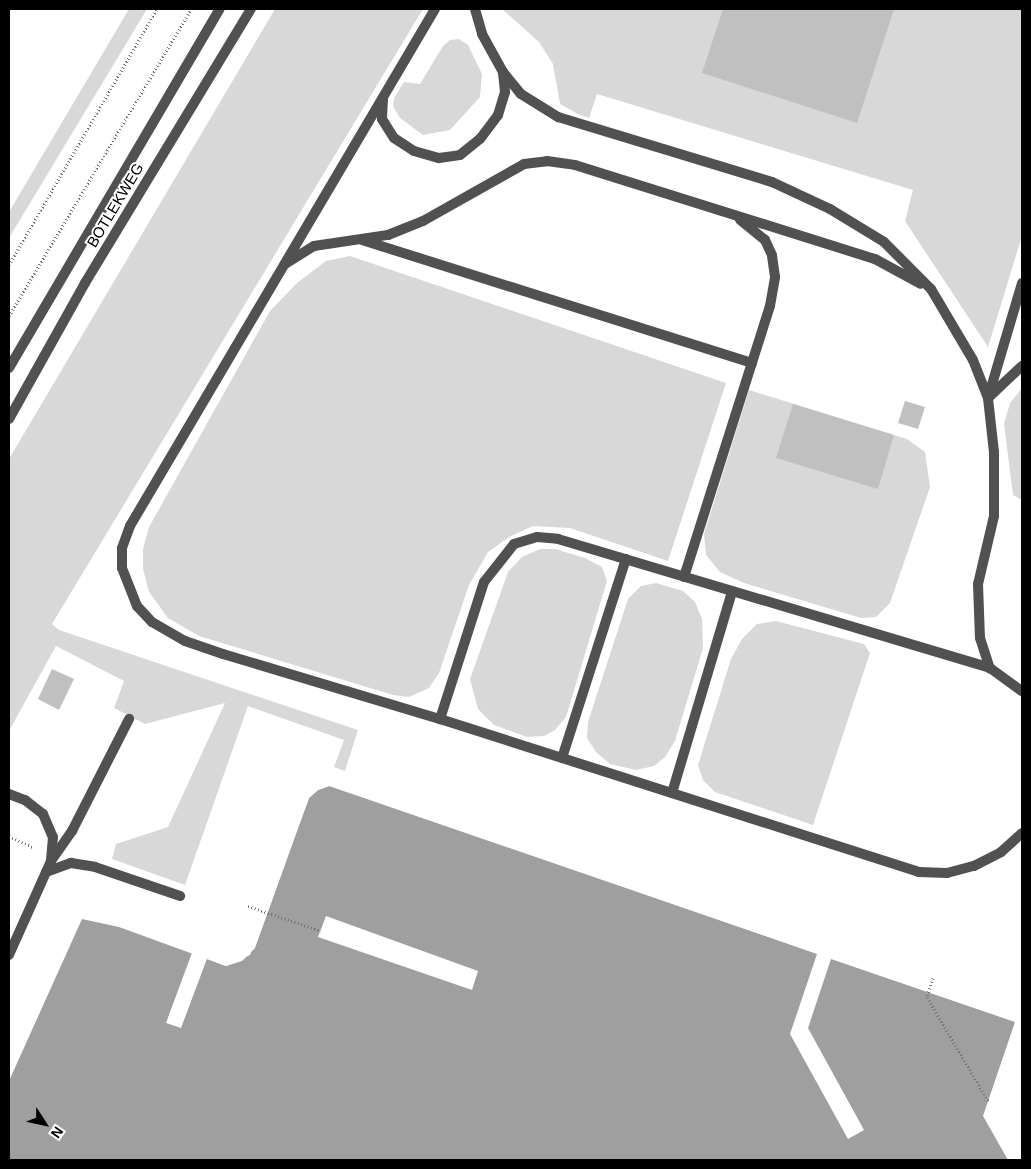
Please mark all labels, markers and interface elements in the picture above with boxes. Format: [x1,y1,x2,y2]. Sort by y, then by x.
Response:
street label: BOTLEKWEG [83,160,147,250]
north arrow [20,1099,70,1149]
text: N [48,1124,67,1141]

